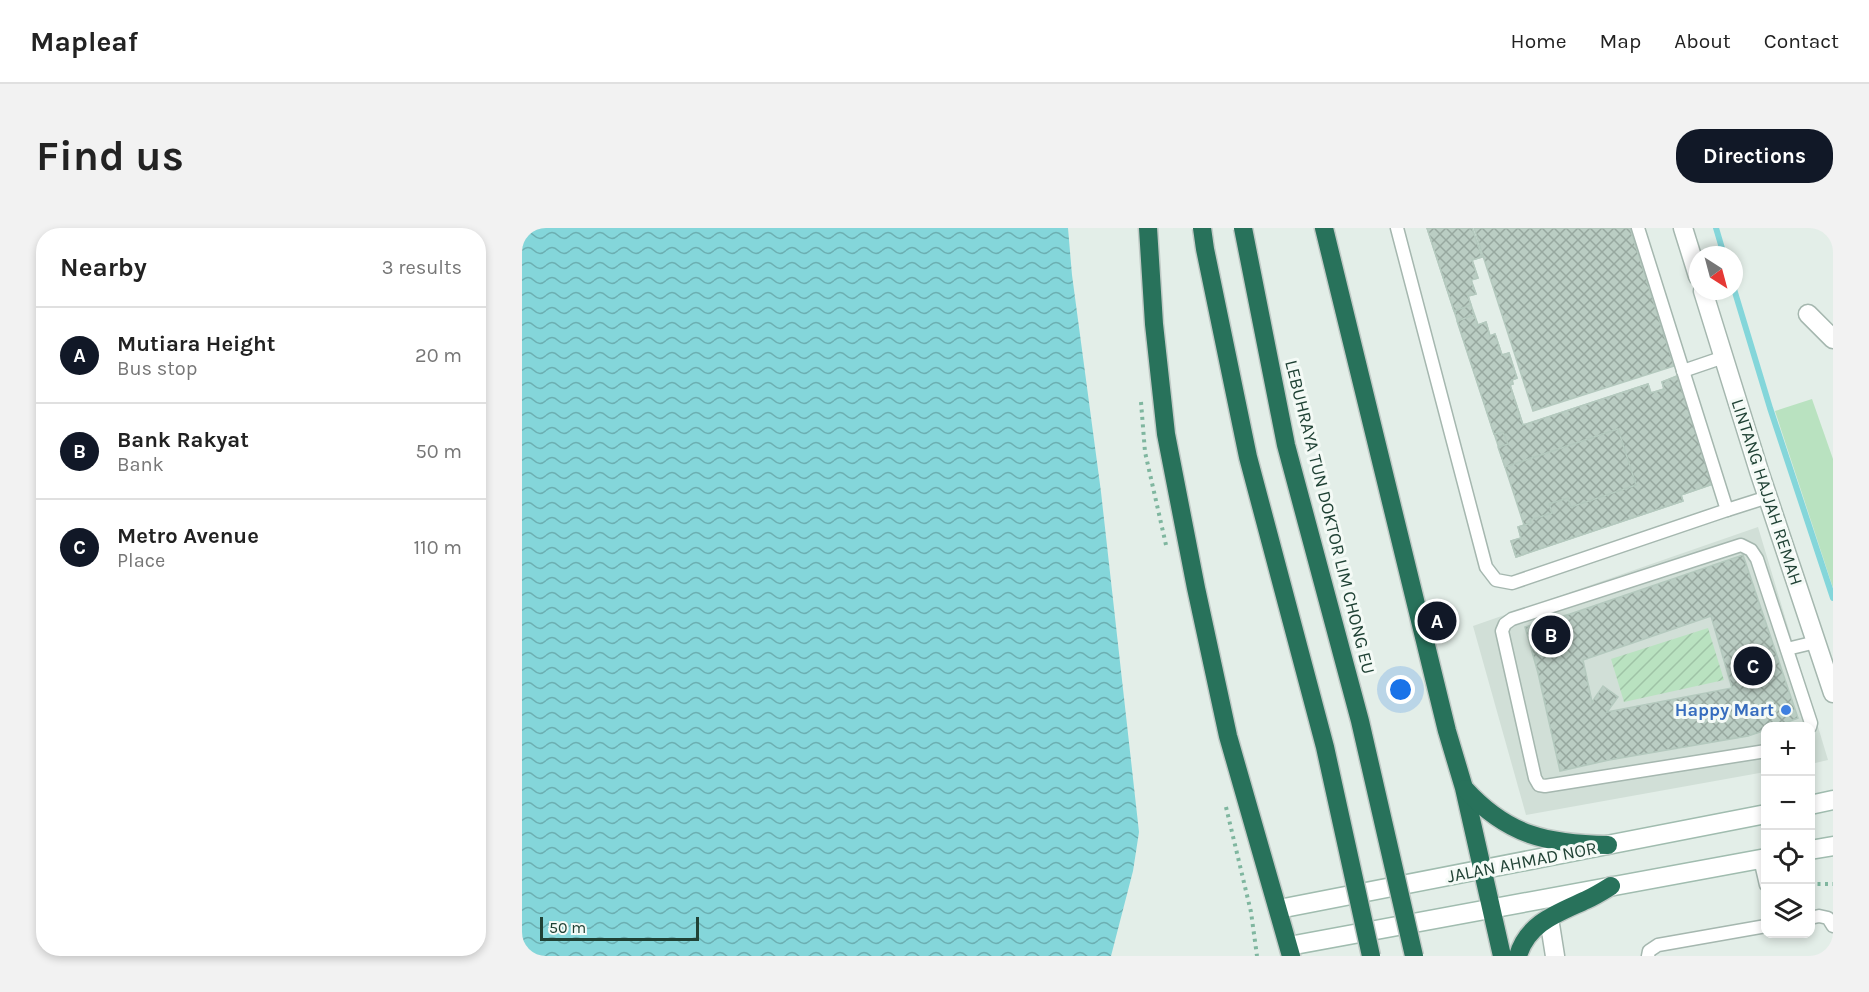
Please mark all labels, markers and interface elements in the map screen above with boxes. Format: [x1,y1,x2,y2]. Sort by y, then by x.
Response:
text: Mapleaf [30,25,138,58]
text: Home [1511,29,1567,53]
text: Map [1600,29,1641,53]
text: About [1674,29,1731,53]
text: Contact [1764,29,1839,53]
button: Directions [1676,129,1833,183]
text: Find us [36,131,184,181]
north arrow [1689,246,1743,300]
text: Nearby [60,252,147,283]
text: 3 results [382,256,462,279]
text: Mutiara Height [117,331,275,357]
text: A [73,344,86,367]
text: 20 m [415,344,462,367]
text: Bus stop [117,357,197,380]
street label: LEBUHRAYA TUN DOKTOR LIM CHONG EU [1280,358,1380,676]
street label: LINTANG HAJJAH REMAH [1726,396,1808,588]
text: Bank Rakyat [117,427,249,453]
text: B [73,440,86,463]
text: 50 m [415,440,462,463]
text: Bank [117,453,164,476]
text: Metro Avenue [117,523,259,549]
text: C [73,536,86,559]
text: 110 m [413,536,462,559]
text: Place [117,549,165,572]
pin: A [1418,598,1456,644]
pin: B [1532,612,1570,658]
pin: C [1734,644,1772,688]
your location [1386,675,1415,704]
place label: Happy Mart [1675,699,1774,721]
marker: Happy Mart [1779,703,1793,717]
map controls [1761,722,1815,938]
button: + [1761,722,1815,776]
button: − [1761,776,1815,830]
button: locate [1761,830,1815,884]
street label: JALAN AHMAD NOR [1445,837,1599,887]
button: layers [1761,884,1815,938]
scale bar [540,914,699,942]
text: 50 m [549,918,586,937]

